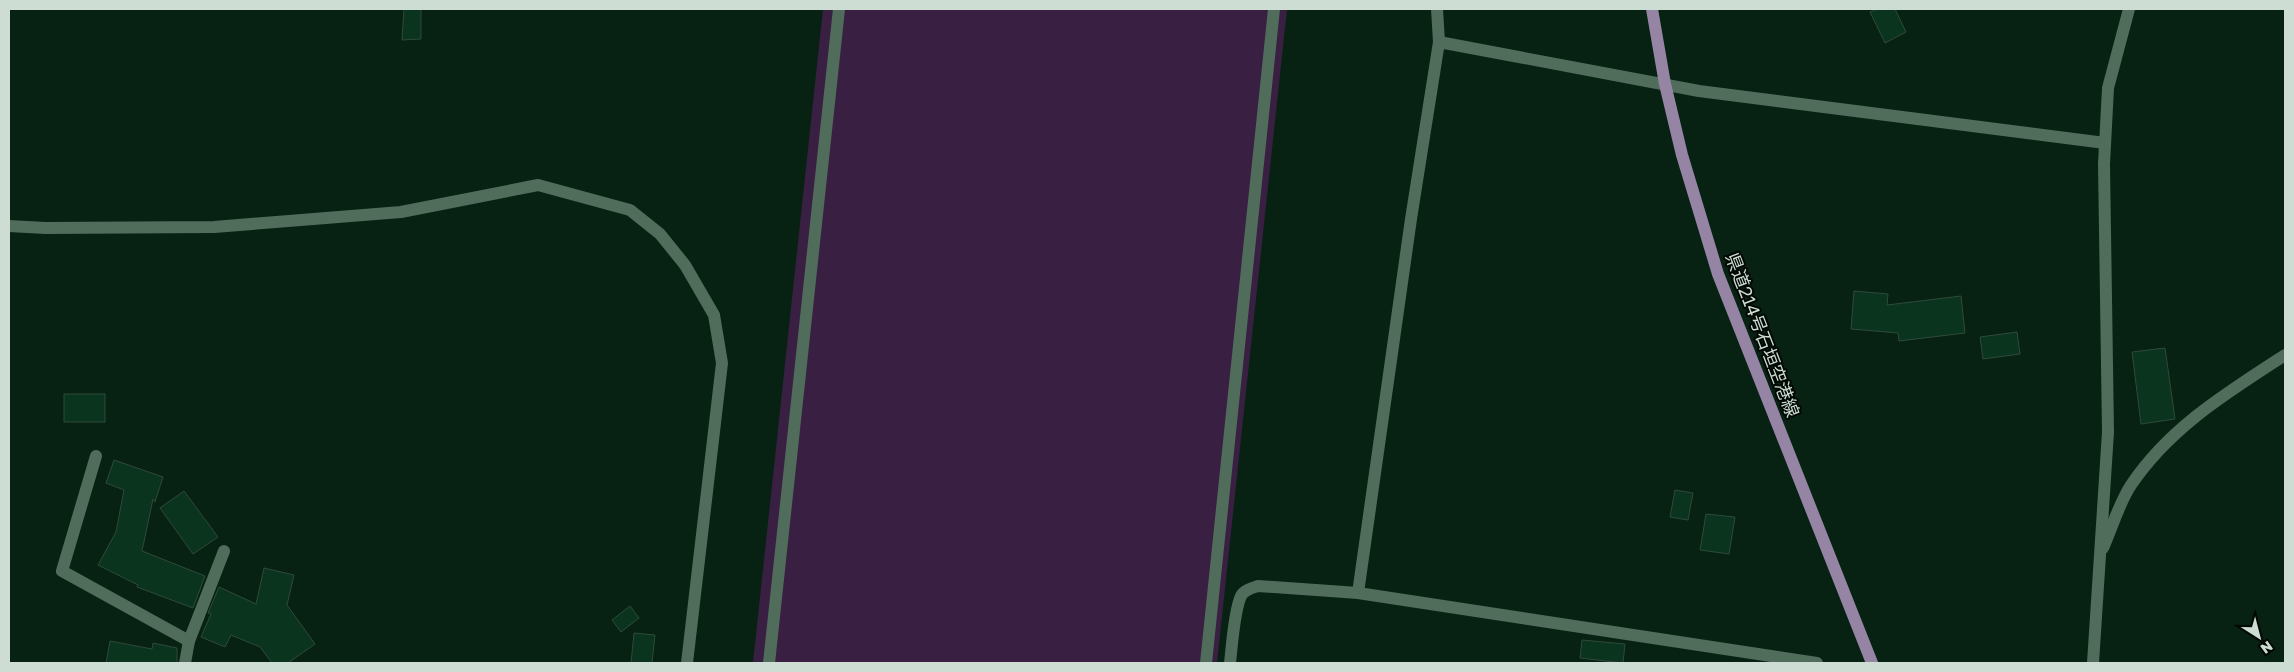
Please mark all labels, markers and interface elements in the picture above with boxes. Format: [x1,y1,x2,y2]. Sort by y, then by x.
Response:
street label: 県道214号石垣空港線 [1721,249,1804,420]
north arrow [2234,612,2284,662]
text: N [2258,638,2276,658]

